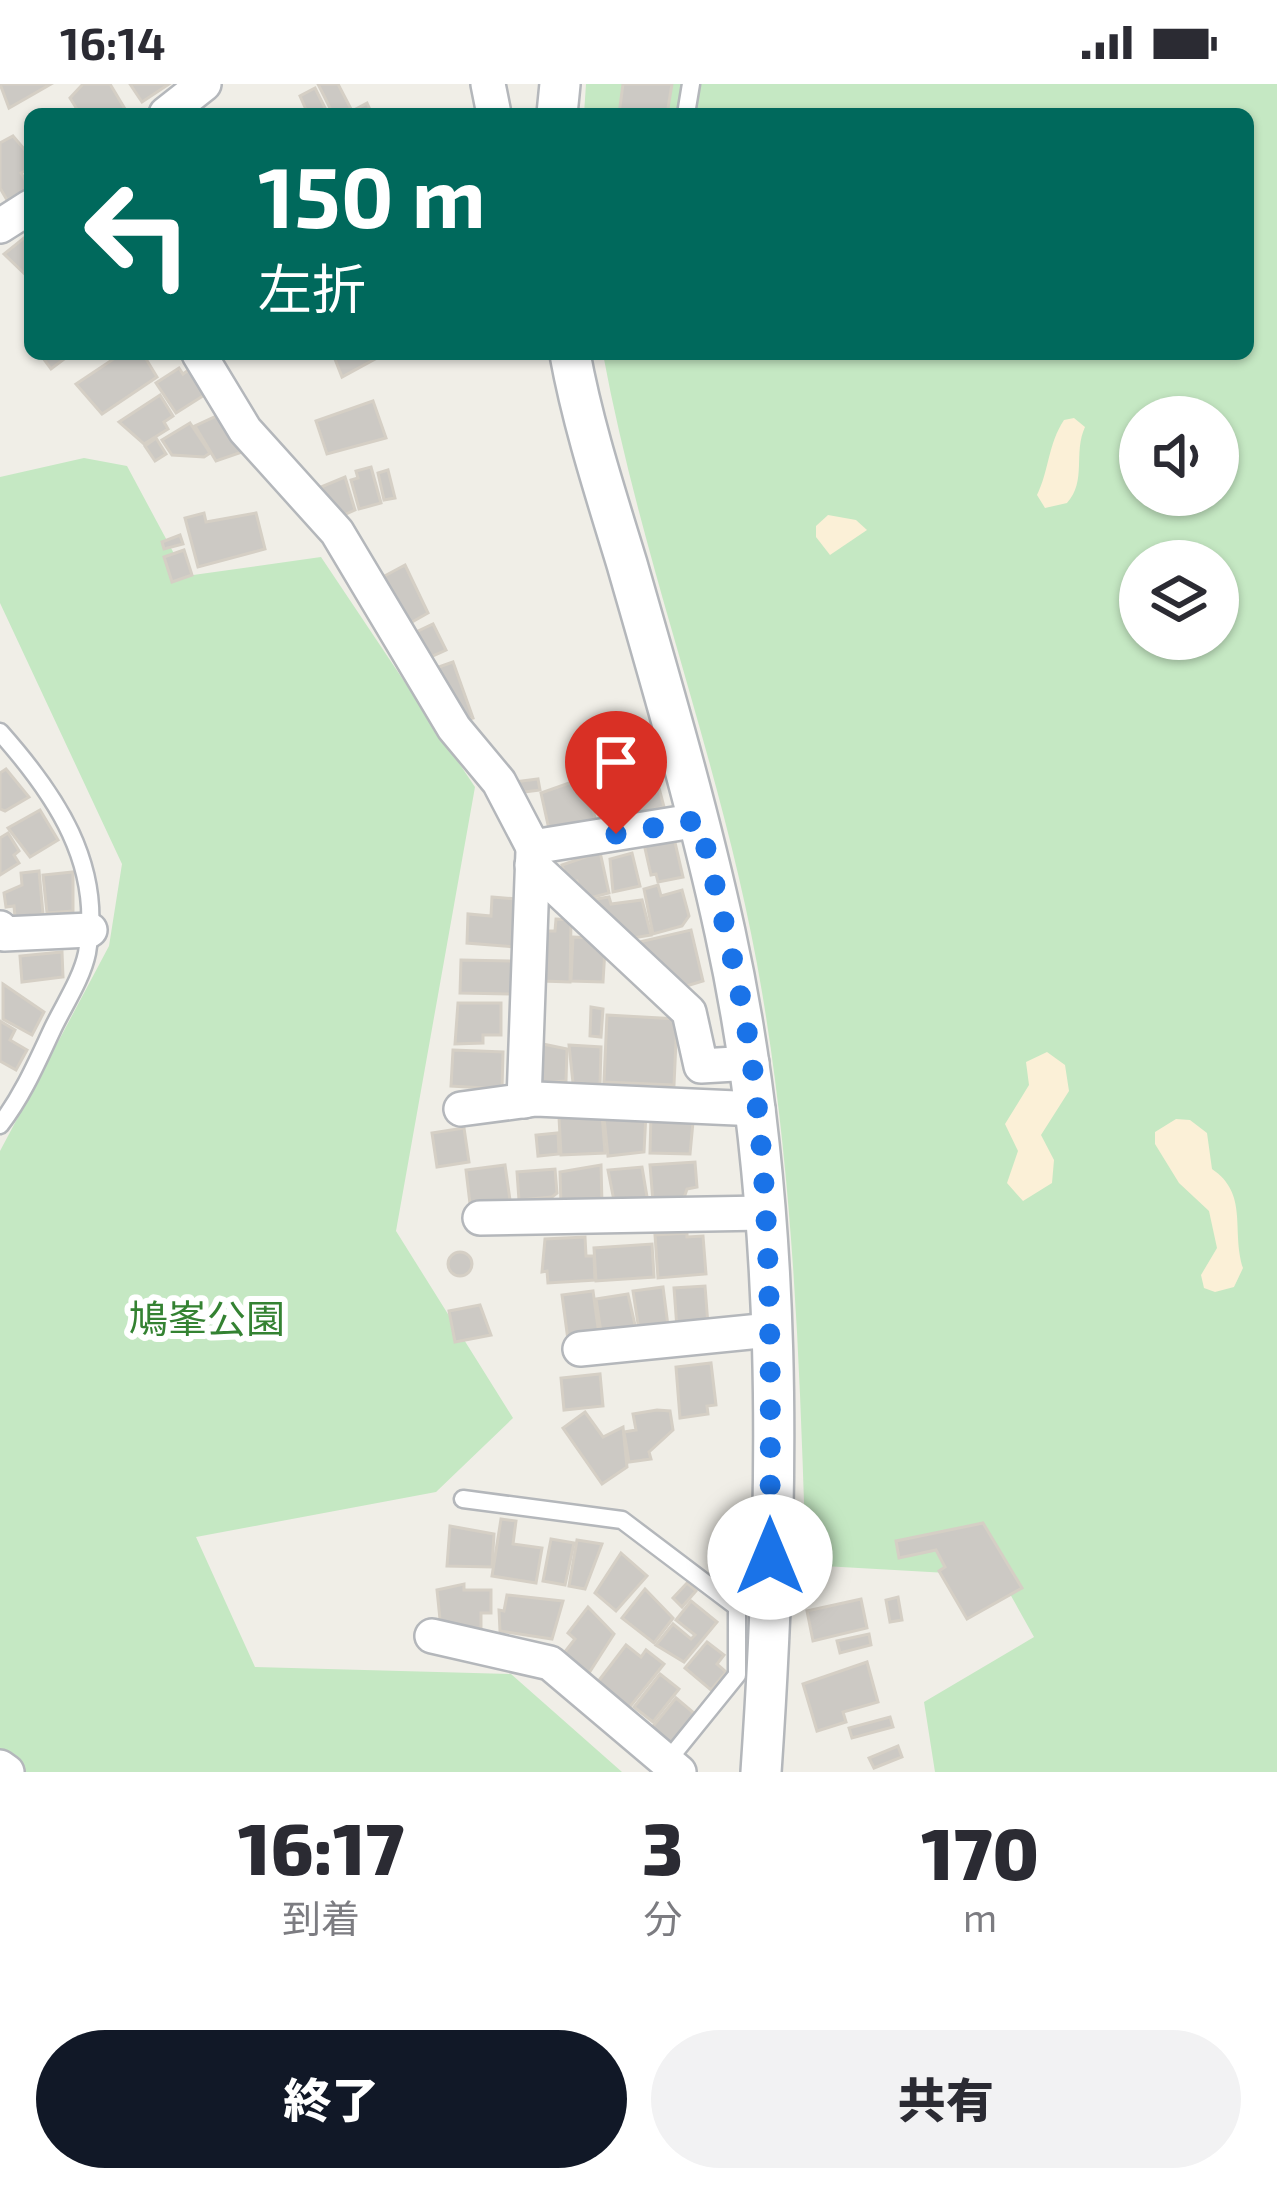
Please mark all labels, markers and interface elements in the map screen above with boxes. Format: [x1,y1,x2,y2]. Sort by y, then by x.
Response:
text: 16:14 [60,15,166,69]
text: 150 m [258,144,486,245]
icon: left [60,156,216,312]
text: 左折 [258,255,366,320]
map controls [1119,396,1239,660]
button: sound [1119,396,1239,516]
button: layers [1119,540,1239,660]
pin [565,711,667,834]
icon: arrive [583,729,649,795]
park label: 鳩峯公園 [129,1294,285,1341]
position arrow [707,1494,833,1620]
text: 16:17 [238,1803,404,1889]
text: 3 [642,1803,683,1889]
text: 170 [921,1808,1039,1894]
text: m [963,1893,997,1940]
text: 到着 [282,1894,360,1941]
text: 分 [643,1894,682,1941]
button: 終了 [36,2030,627,2168]
button: 共有 [651,2030,1241,2168]

